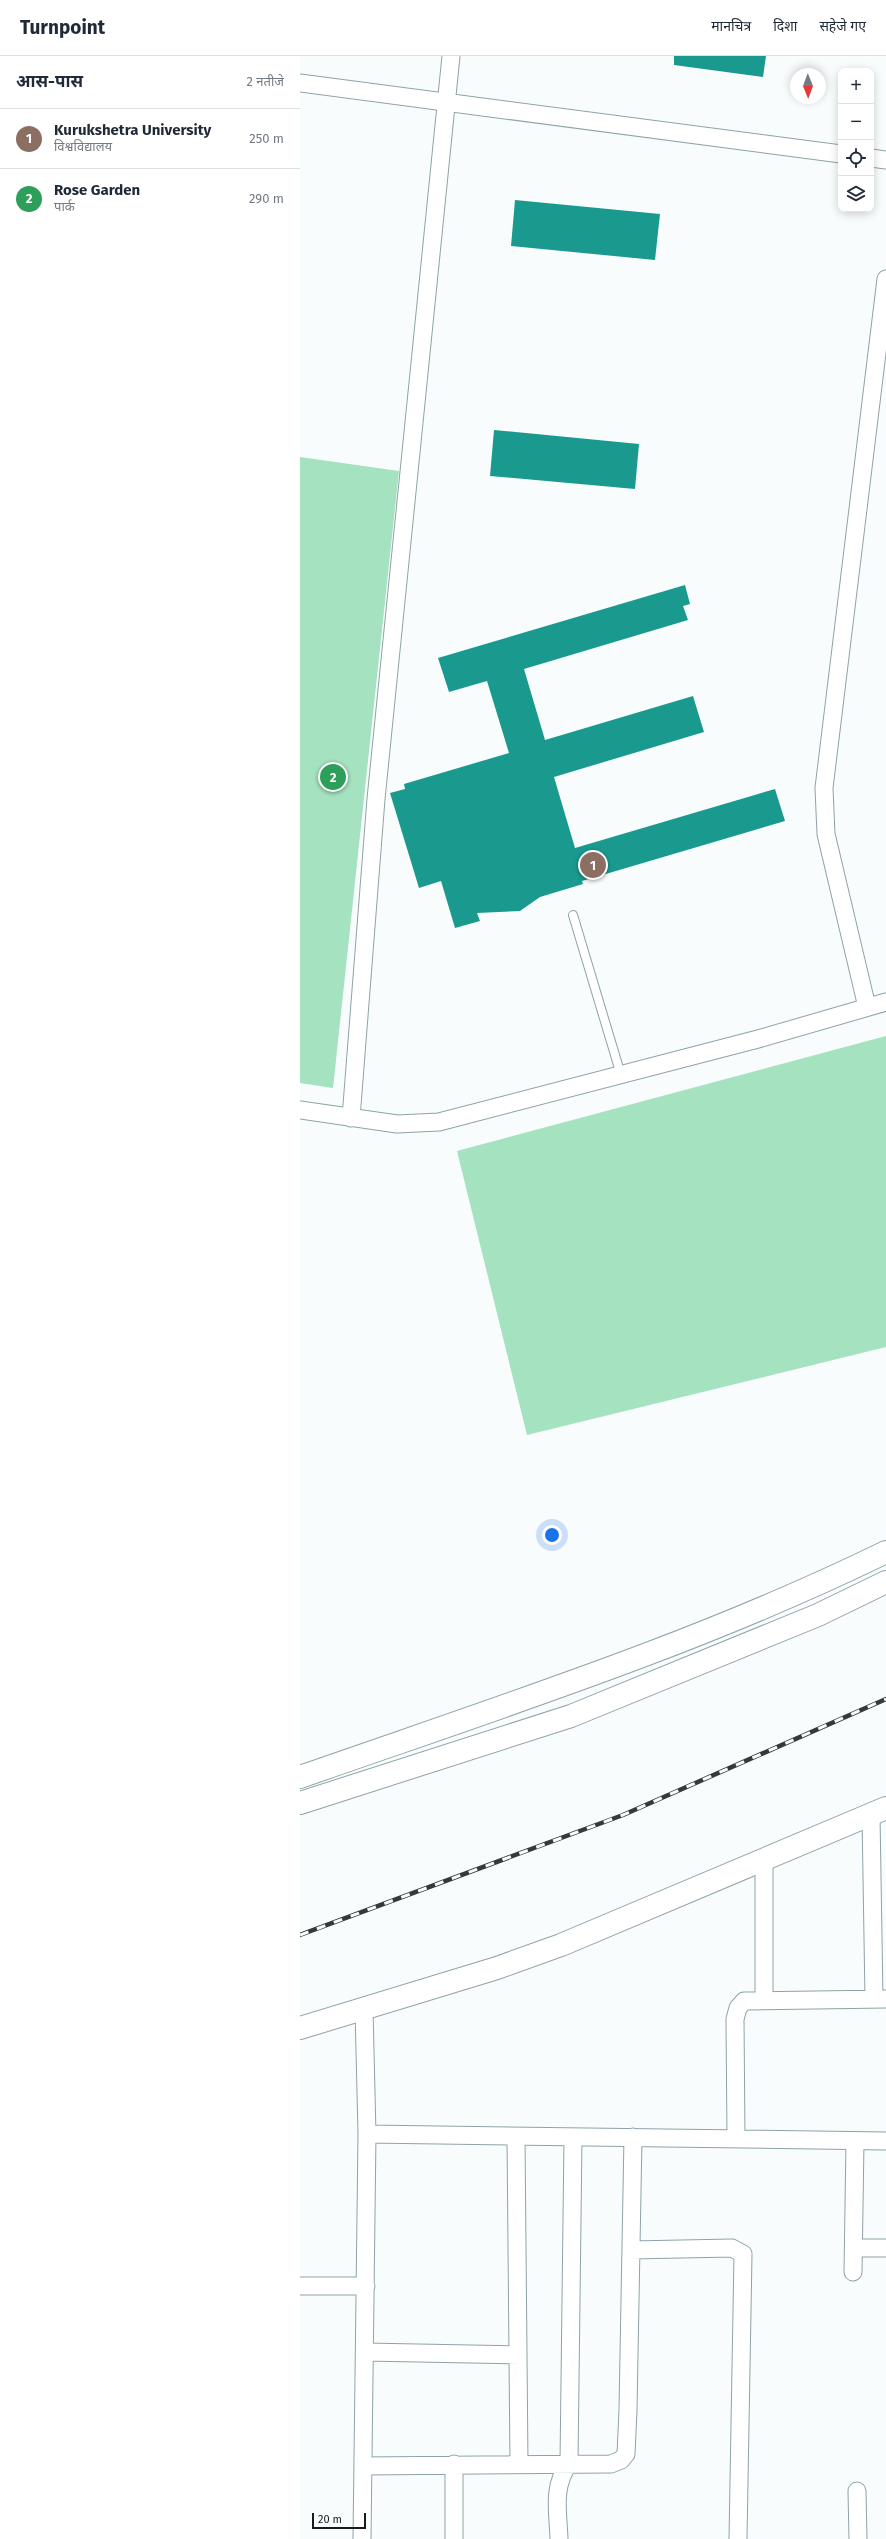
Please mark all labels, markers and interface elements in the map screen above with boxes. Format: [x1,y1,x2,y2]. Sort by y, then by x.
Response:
text: Turnpoint [20,16,105,39]
text: मानचित्र [711,18,751,35]
text: दिशा [773,18,797,35]
text: सहेजे गए [819,18,866,35]
north arrow [790,68,826,104]
map controls [838,68,874,212]
button: + [838,68,874,104]
text: आस-पास [16,71,83,92]
text: 2 नतीजे [246,74,284,89]
button: − [838,104,874,140]
text: Kurukshetra University [54,121,211,139]
text: 1 [26,131,32,146]
text: 250 m [249,131,284,146]
text: विश्वविद्यालय [54,139,112,154]
button: locate [838,140,874,176]
button: layers [838,176,874,212]
text: Rose Garden [54,181,140,199]
text: 2 [26,191,32,206]
text: 290 m [249,191,284,206]
text: पार्क [54,199,75,214]
pin: 2 [320,762,346,792]
pin: 1 [580,850,606,880]
your location [542,1525,562,1545]
scale bar [312,2511,366,2530]
text: 20 m [318,2513,342,2526]

